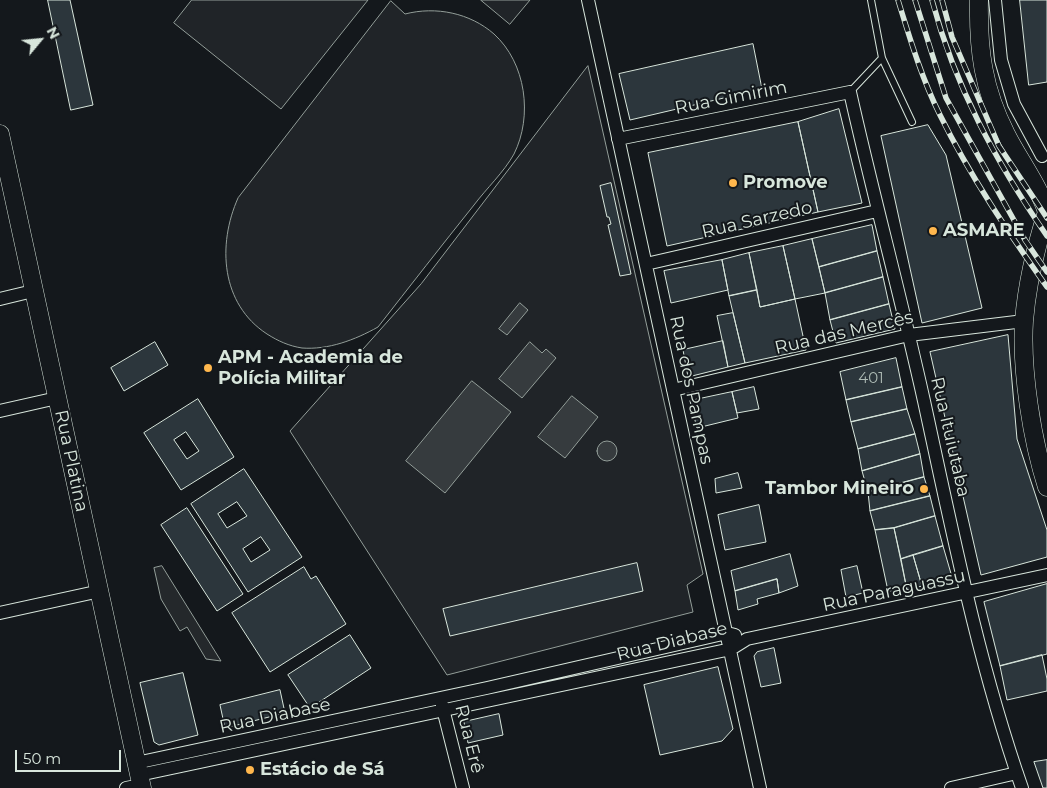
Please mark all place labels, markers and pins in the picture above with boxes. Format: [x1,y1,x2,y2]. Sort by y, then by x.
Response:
place label: Promove [743,172,828,194]
marker: Promove [727,177,739,189]
place label: ASMARE [943,220,1025,242]
marker: ASMARE [927,225,939,237]
place label: APM - Academia de Polícia Militar [218,347,403,389]
marker: APM - Academia de Polícia Militar [202,362,214,374]
place label: Tambor Mineiro [765,478,914,500]
marker: Tambor Mineiro [918,483,930,495]
place label: Estácio de Sá [260,759,385,781]
marker: Estácio de Sá [244,764,256,776]

